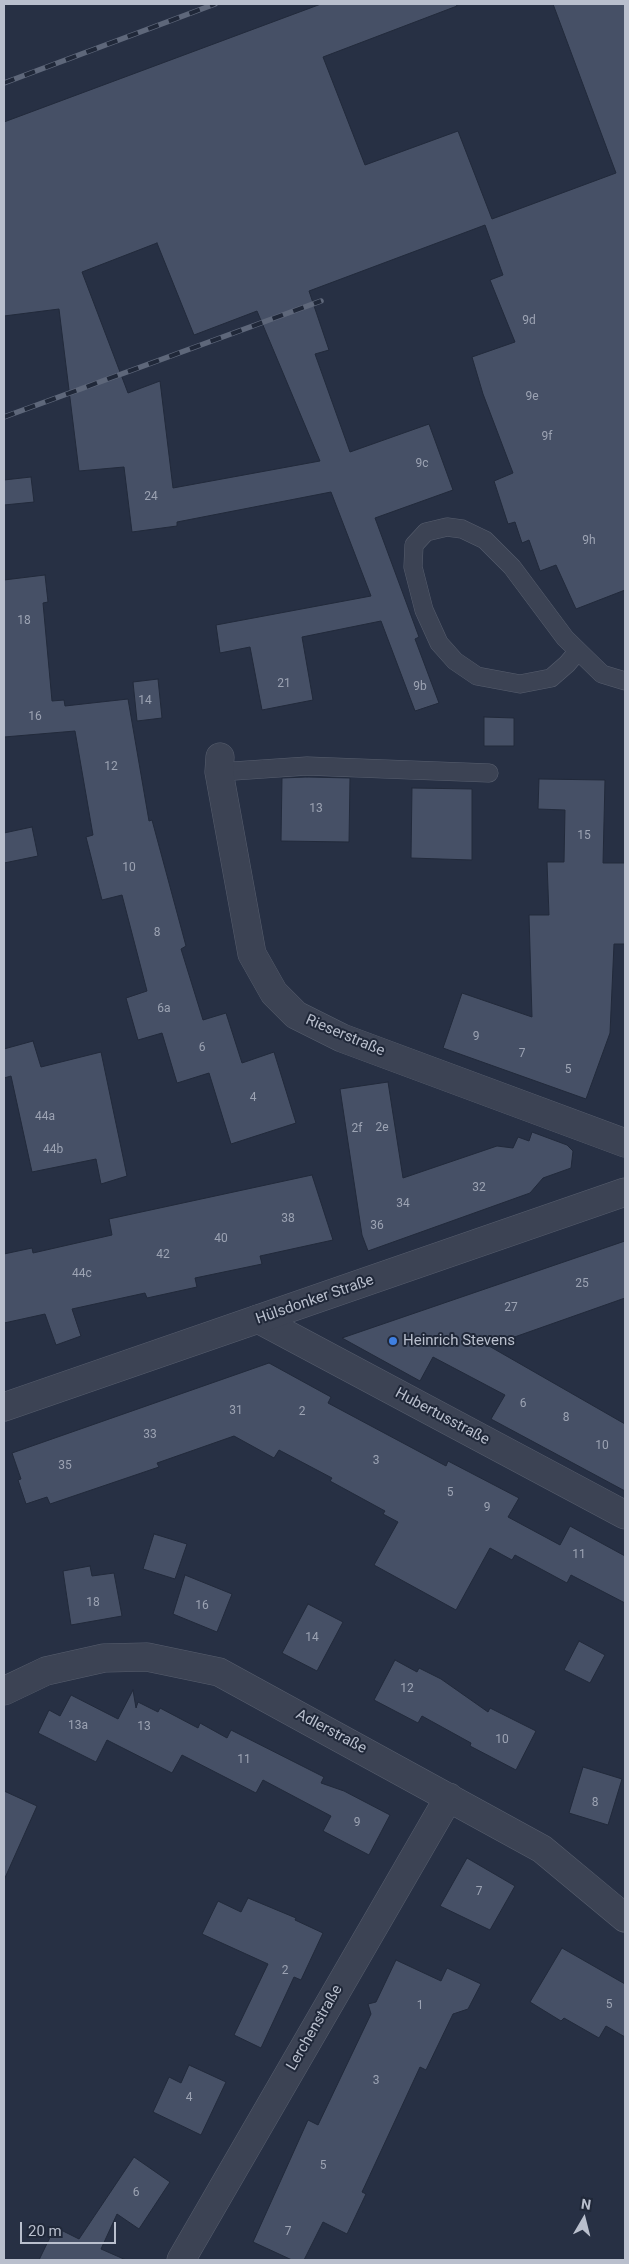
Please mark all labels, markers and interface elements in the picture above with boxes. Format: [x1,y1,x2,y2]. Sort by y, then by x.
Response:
house number: 9d [522,314,536,328]
house number: 9e [525,390,539,404]
house number: 9f [542,430,552,444]
house number: 9c [415,457,429,471]
house number: 24 [144,490,158,504]
house number: 9h [582,534,596,548]
house number: 18 [17,614,31,628]
house number: 21 [277,677,291,691]
house number: 9b [413,680,427,694]
house number: 14 [138,694,152,708]
house number: 16 [28,710,42,724]
house number: 12 [104,760,118,774]
house number: 13 [309,802,323,816]
house number: 15 [577,829,591,843]
house number: 10 [122,861,136,875]
house number: 8 [154,926,160,940]
house number: 6a [157,1002,171,1016]
street label: Rieserstraße [303,1011,387,1061]
house number: 9 [473,1030,479,1044]
house number: 6 [199,1041,205,1055]
house number: 7 [519,1047,525,1061]
house number: 5 [565,1063,571,1077]
house number: 4 [250,1091,256,1105]
house number: 44a [35,1110,55,1124]
house number: 2e [375,1121,389,1135]
house number: 2f [352,1122,362,1136]
house number: 44b [43,1143,63,1157]
house number: 32 [472,1181,486,1195]
house number: 34 [396,1197,410,1211]
house number: 38 [281,1212,295,1226]
house number: 36 [370,1219,384,1233]
house number: 40 [214,1232,228,1246]
house number: 42 [156,1248,170,1262]
house number: 44c [72,1267,92,1281]
street label: Hülsdonker Straße [254,1271,376,1329]
house number: 25 [575,1277,589,1291]
house number: 27 [504,1301,518,1315]
place label: Heinrich Stevens [403,1332,515,1350]
marker: Heinrich Stevens [387,1335,399,1347]
street label: Hubertusstraße [392,1385,492,1449]
house number: 6 [520,1397,526,1411]
house number: 31 [229,1404,243,1418]
house number: 2 [299,1405,305,1419]
house number: 8 [563,1411,569,1425]
house number: 33 [143,1428,157,1442]
house number: 10 [595,1439,609,1453]
house number: 3 [373,1454,379,1468]
house number: 35 [58,1459,72,1473]
house number: 5 [447,1486,453,1500]
house number: 9 [484,1501,490,1515]
house number: 11 [572,1548,586,1562]
house number: 18 [86,1596,100,1610]
house number: 16 [195,1599,209,1613]
house number: 14 [305,1631,319,1645]
house number: 12 [400,1682,414,1696]
street label: Adlerstraße [293,1706,369,1758]
house number: 13a [68,1719,88,1733]
house number: 13 [137,1720,151,1734]
house number: 10 [495,1733,509,1747]
house number: 11 [237,1753,251,1767]
house number: 8 [592,1796,598,1810]
house number: 9 [354,1816,360,1830]
house number: 7 [476,1885,482,1899]
house number: 2 [282,1964,288,1978]
street label: Lerchenstraße [283,1982,347,2074]
house number: 5 [606,1998,612,2012]
house number: 1 [417,1999,423,2013]
house number: 3 [373,2074,379,2088]
house number: 4 [186,2091,192,2105]
house number: 5 [320,2159,326,2173]
house number: 6 [133,2186,139,2200]
north arrow [559,2194,609,2244]
text: N [580,2196,592,2213]
scale bar [22,2212,119,2244]
text: 20 m [28,2222,62,2240]
house number: 7 [285,2225,291,2239]

